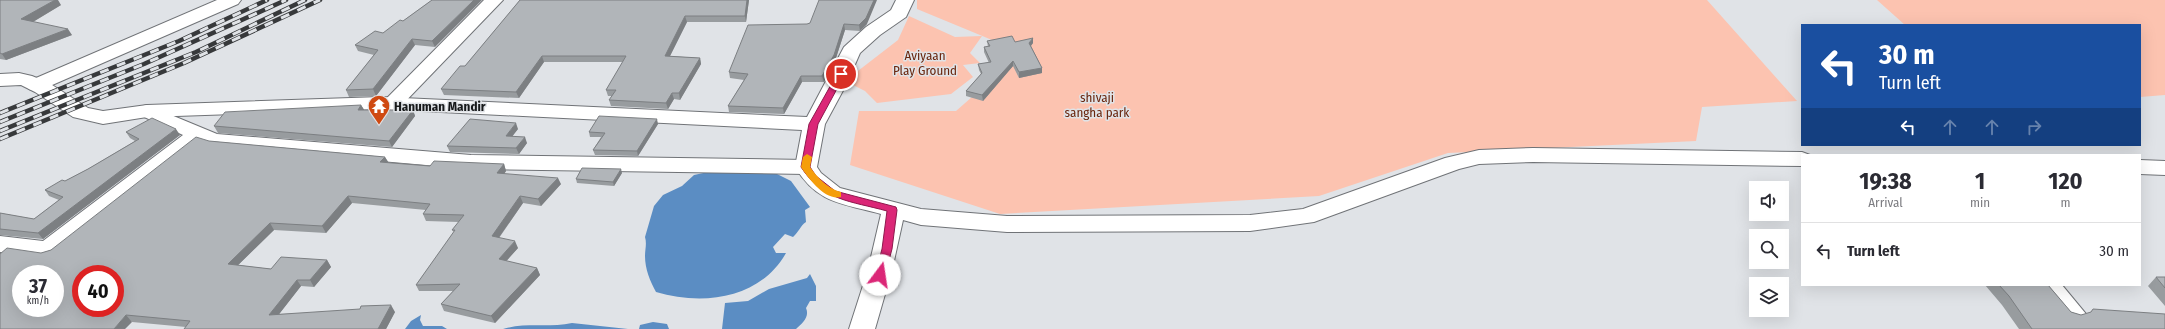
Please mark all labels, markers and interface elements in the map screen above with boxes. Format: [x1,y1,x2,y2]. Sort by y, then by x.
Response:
text: 30 m [1879,38,1935,71]
icon: left [1813,40,1865,92]
park label: Aviyaan Play Ground [893,48,957,78]
pin [824,57,858,91]
icon: arrive [830,63,852,85]
text: Turn left [1879,72,1941,94]
park label: shivaji sangha park [1065,90,1130,120]
temple icon: Hanuman Mandir [366,93,392,126]
place label: Hanuman Mandir [394,99,486,114]
icon: left [1897,116,1919,138]
icon: ahead [1939,116,1961,138]
icon: ahead [1981,116,2003,138]
icon: right [2023,116,2045,138]
text: 19:38 [1859,167,1912,195]
text: 1 [1975,167,1985,195]
text: 120 [2048,167,2083,195]
map controls [1749,181,1789,317]
button: sound [1749,181,1789,221]
text: Arrival [1868,195,1903,210]
text: min [1970,195,1990,210]
text: m [2061,195,2071,210]
button: search [1749,229,1789,269]
icon: left [1813,240,1835,262]
text: Turn left [1847,242,1900,260]
text: 30 m [2099,242,2129,260]
position arrow [859,254,901,296]
speed limit sign: 40 [72,265,124,317]
text: 37 [29,274,47,298]
button: layers [1749,277,1789,317]
text: km/h [27,295,49,307]

